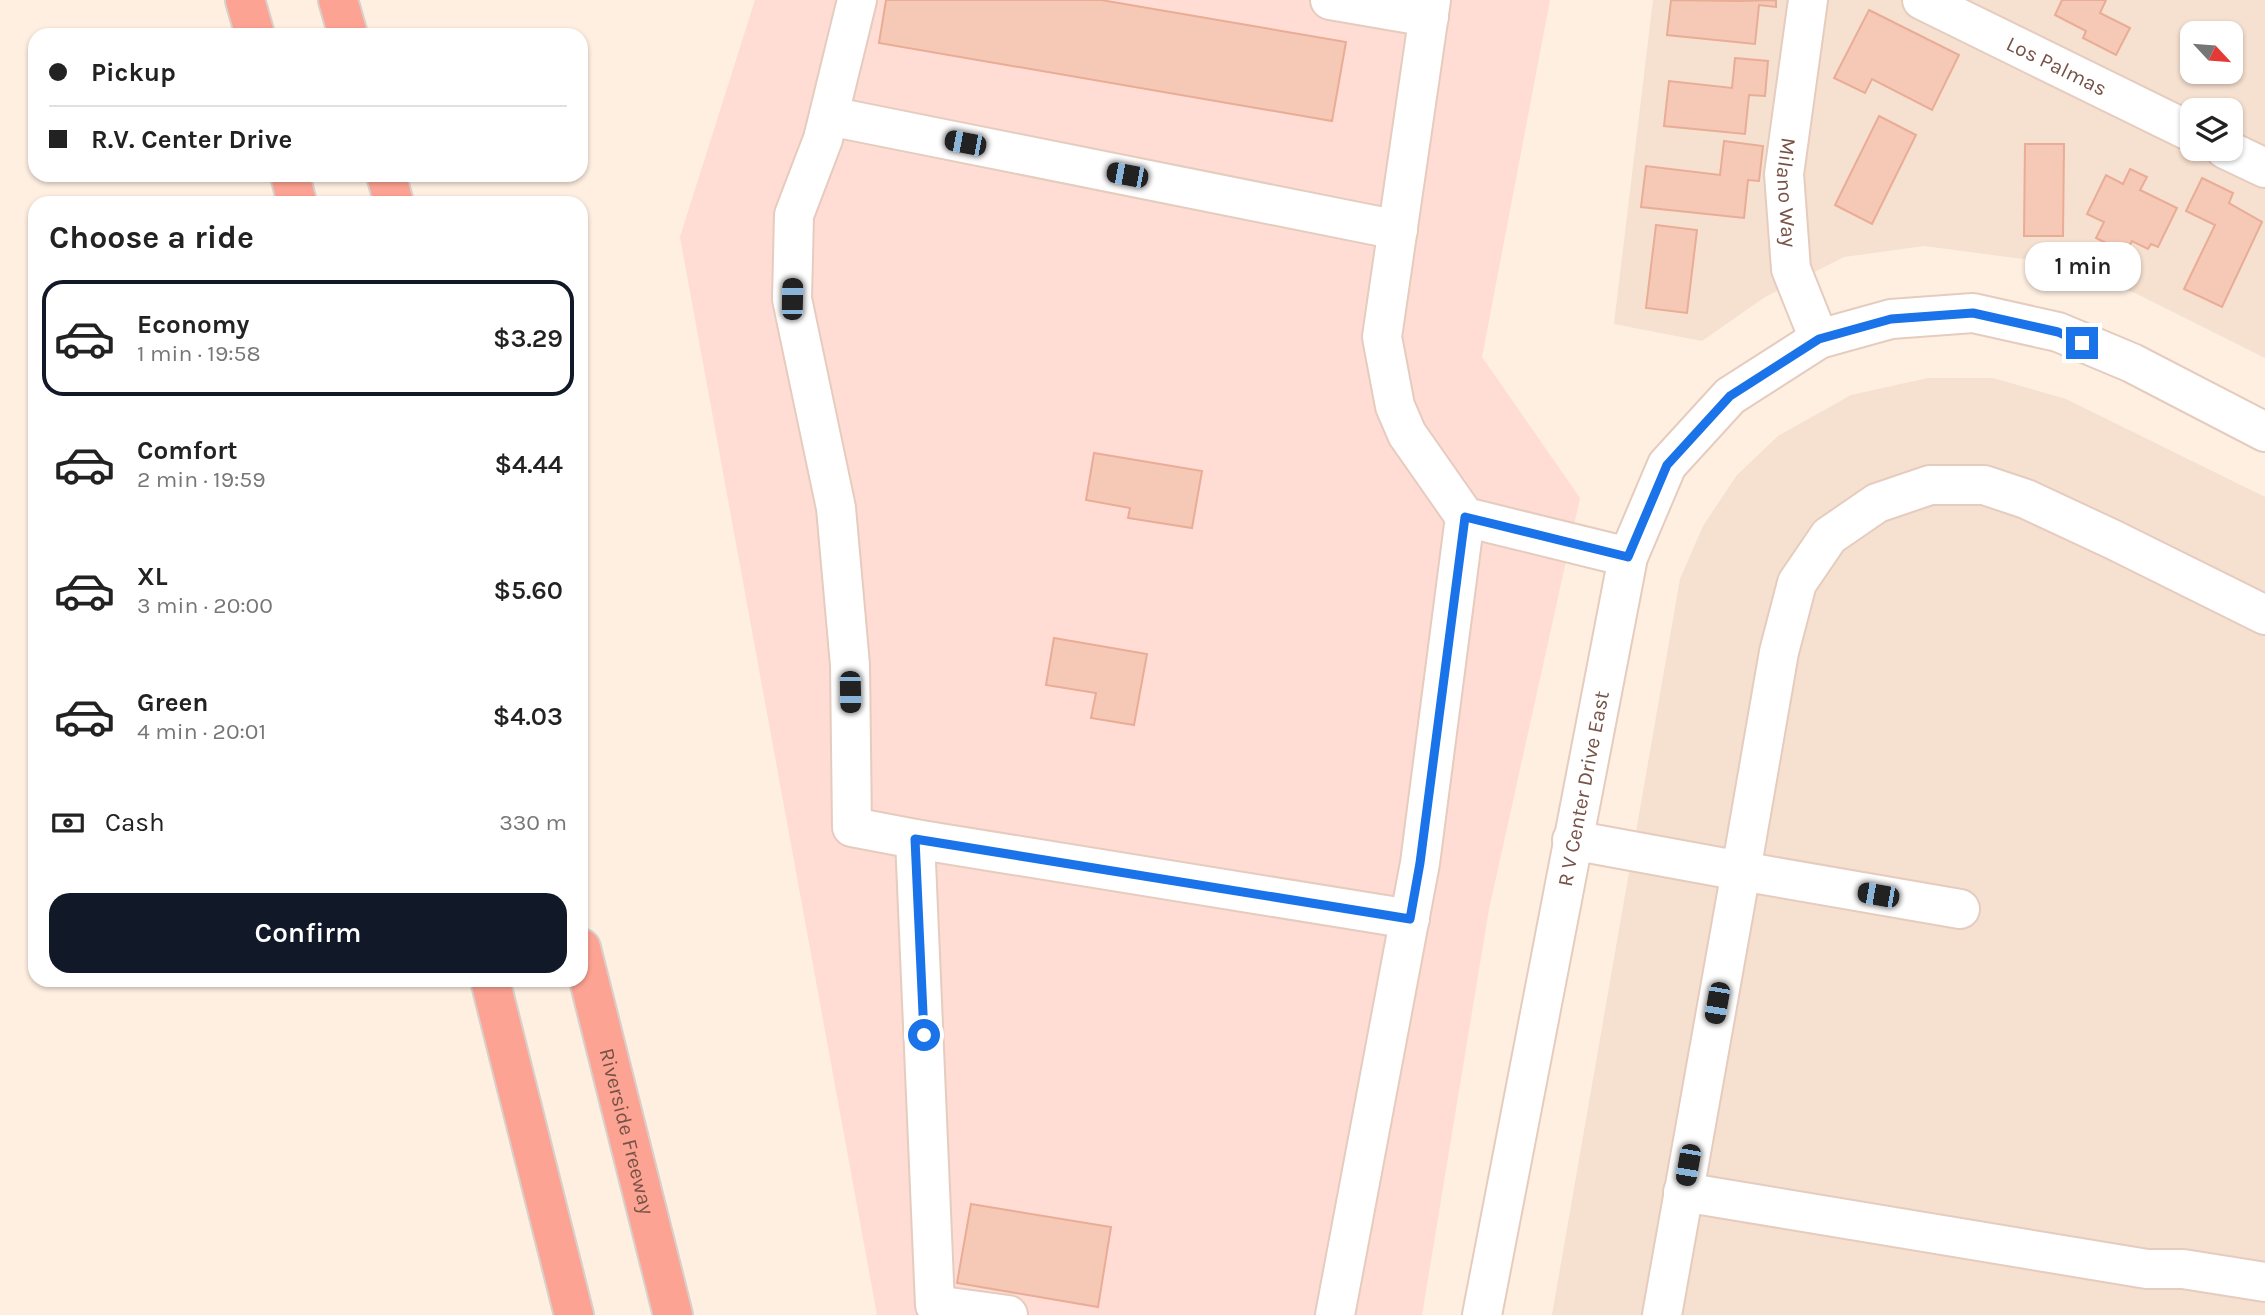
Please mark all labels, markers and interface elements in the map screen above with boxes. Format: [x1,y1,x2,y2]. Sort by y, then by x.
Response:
north arrow [2180,21,2244,84]
map controls [2180,21,2243,161]
street label: Los Palmas [2003,31,2111,101]
text: Pickup [91,57,176,88]
button: layers [2180,98,2243,161]
text: R.V. Center Drive [91,124,292,155]
car [943,129,988,157]
street label: Milano Way [1771,136,1801,248]
car [1105,161,1150,189]
text: Choose a ride [49,219,254,256]
callout: 1 min [2024,242,2140,290]
text: 1 min [2054,253,2112,280]
car [782,278,803,320]
icon: car [53,307,116,370]
text: Economy [137,309,249,340]
text: $3.29 [493,323,563,354]
route end [2066,327,2098,359]
text: 1 min · 19:58 [137,340,261,367]
icon: car [53,433,116,496]
text: Comfort [137,435,238,466]
text: $4.44 [495,449,563,480]
text: 2 min · 19:59 [137,466,266,493]
icon: car [53,559,116,622]
text: XL [137,561,168,592]
text: $5.60 [493,575,563,606]
text: 3 min · 20:00 [137,592,273,619]
car [840,671,861,713]
icon: car [53,685,116,748]
text: Green [137,687,209,718]
street label: R V Center Drive East [1553,689,1614,889]
text: $4.03 [493,701,563,732]
text: 4 min · 20:01 [137,718,266,745]
icon: cash [49,804,87,842]
text: Cash [105,807,165,838]
text: 330 m [499,809,567,836]
car [1856,881,1901,909]
button: Confirm [49,893,567,973]
car [1704,980,1731,1026]
route start [908,1019,940,1051]
street label: Riverside Freeway [595,1046,659,1217]
car [1675,1142,1702,1188]

